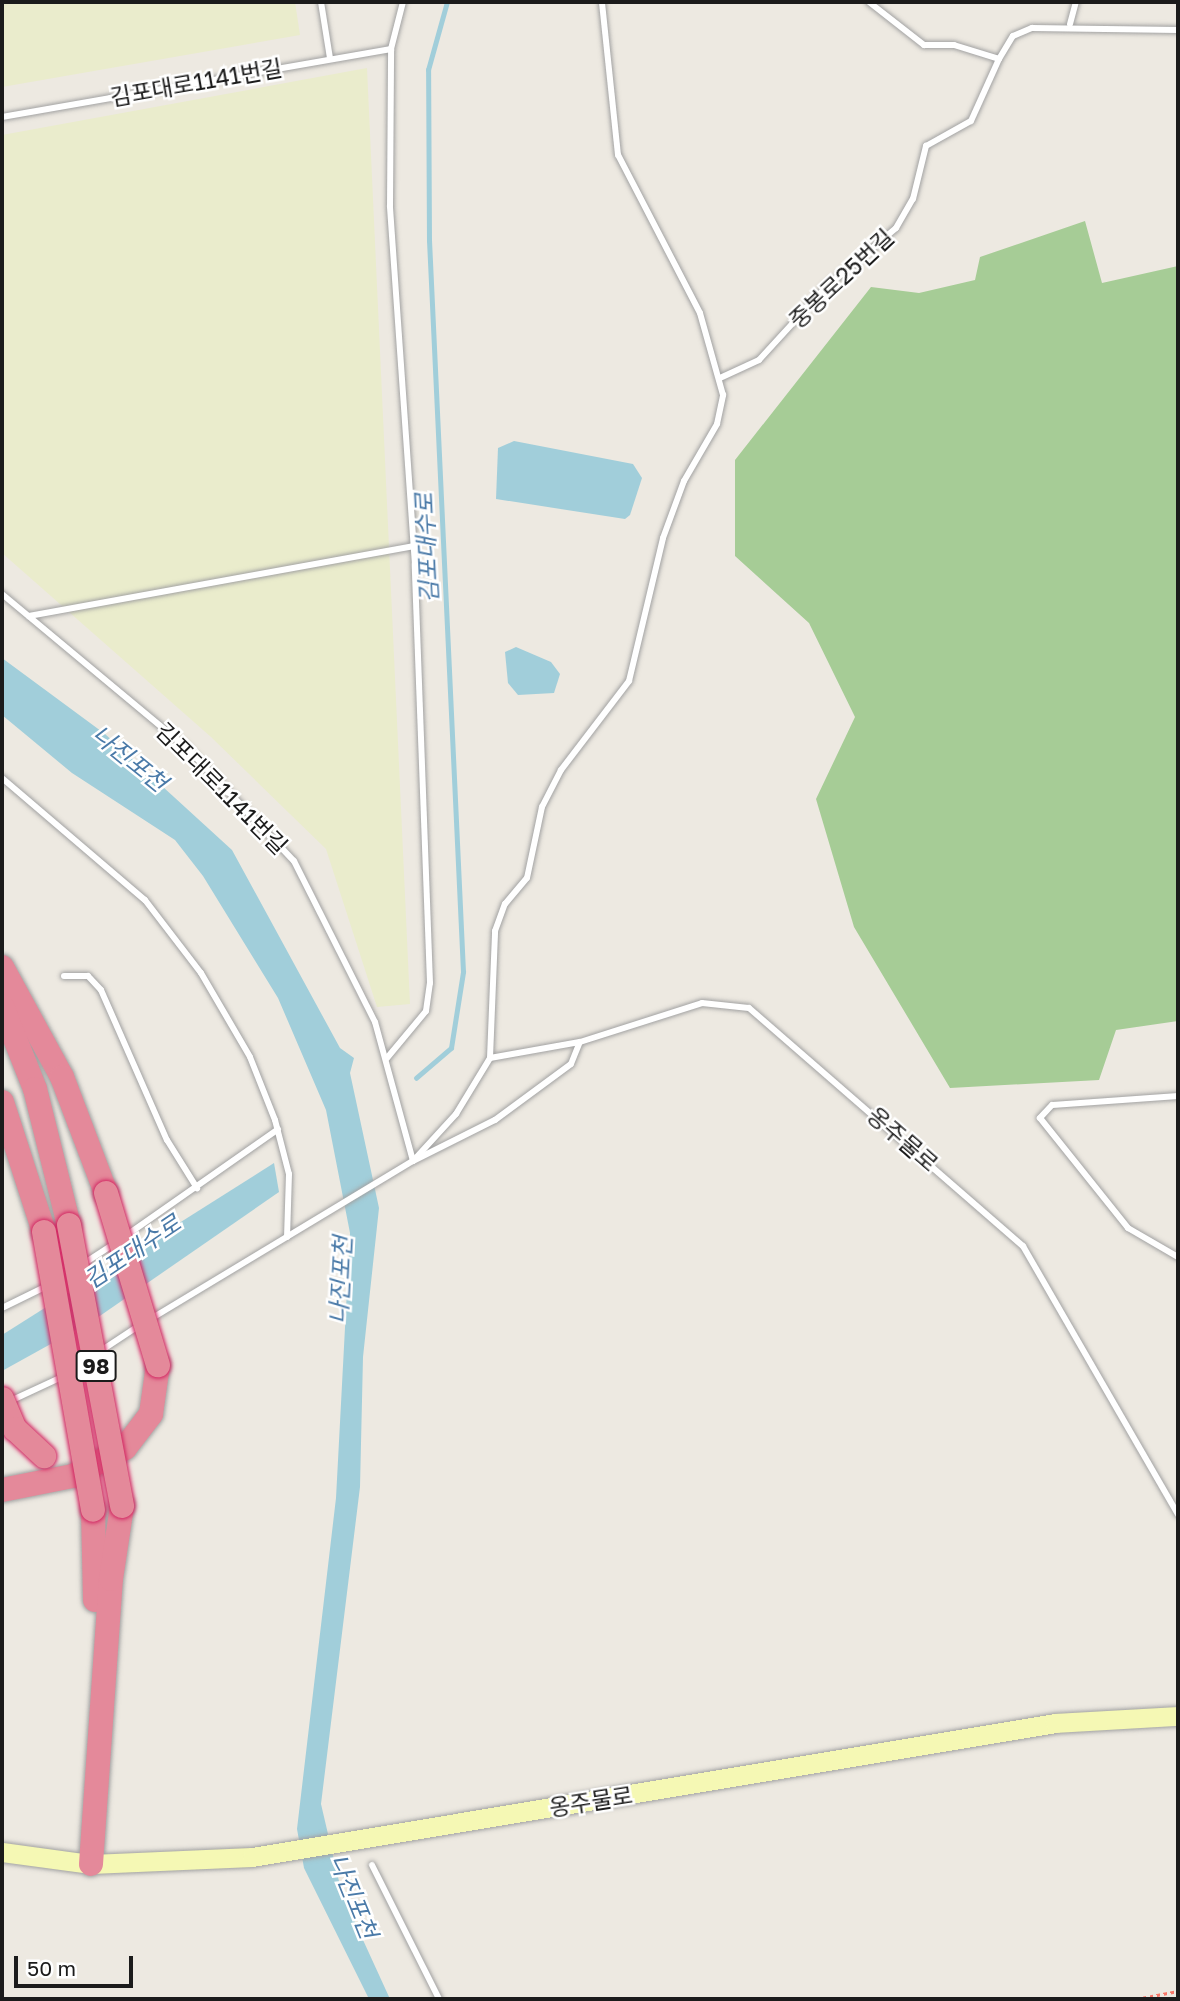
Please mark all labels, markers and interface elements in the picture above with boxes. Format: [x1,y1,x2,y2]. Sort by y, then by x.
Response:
street label: 김포대로1141번길 [108,53,284,111]
street label: 중봉로25번길 [783,223,899,333]
water label: 김포대수로 [409,492,443,604]
street label: 김포대로1141번길 [151,717,293,859]
water label: 나진포천 [87,719,173,797]
street label: 옹주물로 [862,1101,944,1177]
water label: 김포대수로 [78,1208,186,1294]
water label: 나진포천 [323,1235,357,1325]
road number: 98 [75,1348,117,1384]
street label: 옹주물로 [547,1781,635,1821]
water label: 나진포천 [324,1850,384,1942]
scale bar [18,1941,136,1985]
text: 50 m [27,1955,76,1981]

